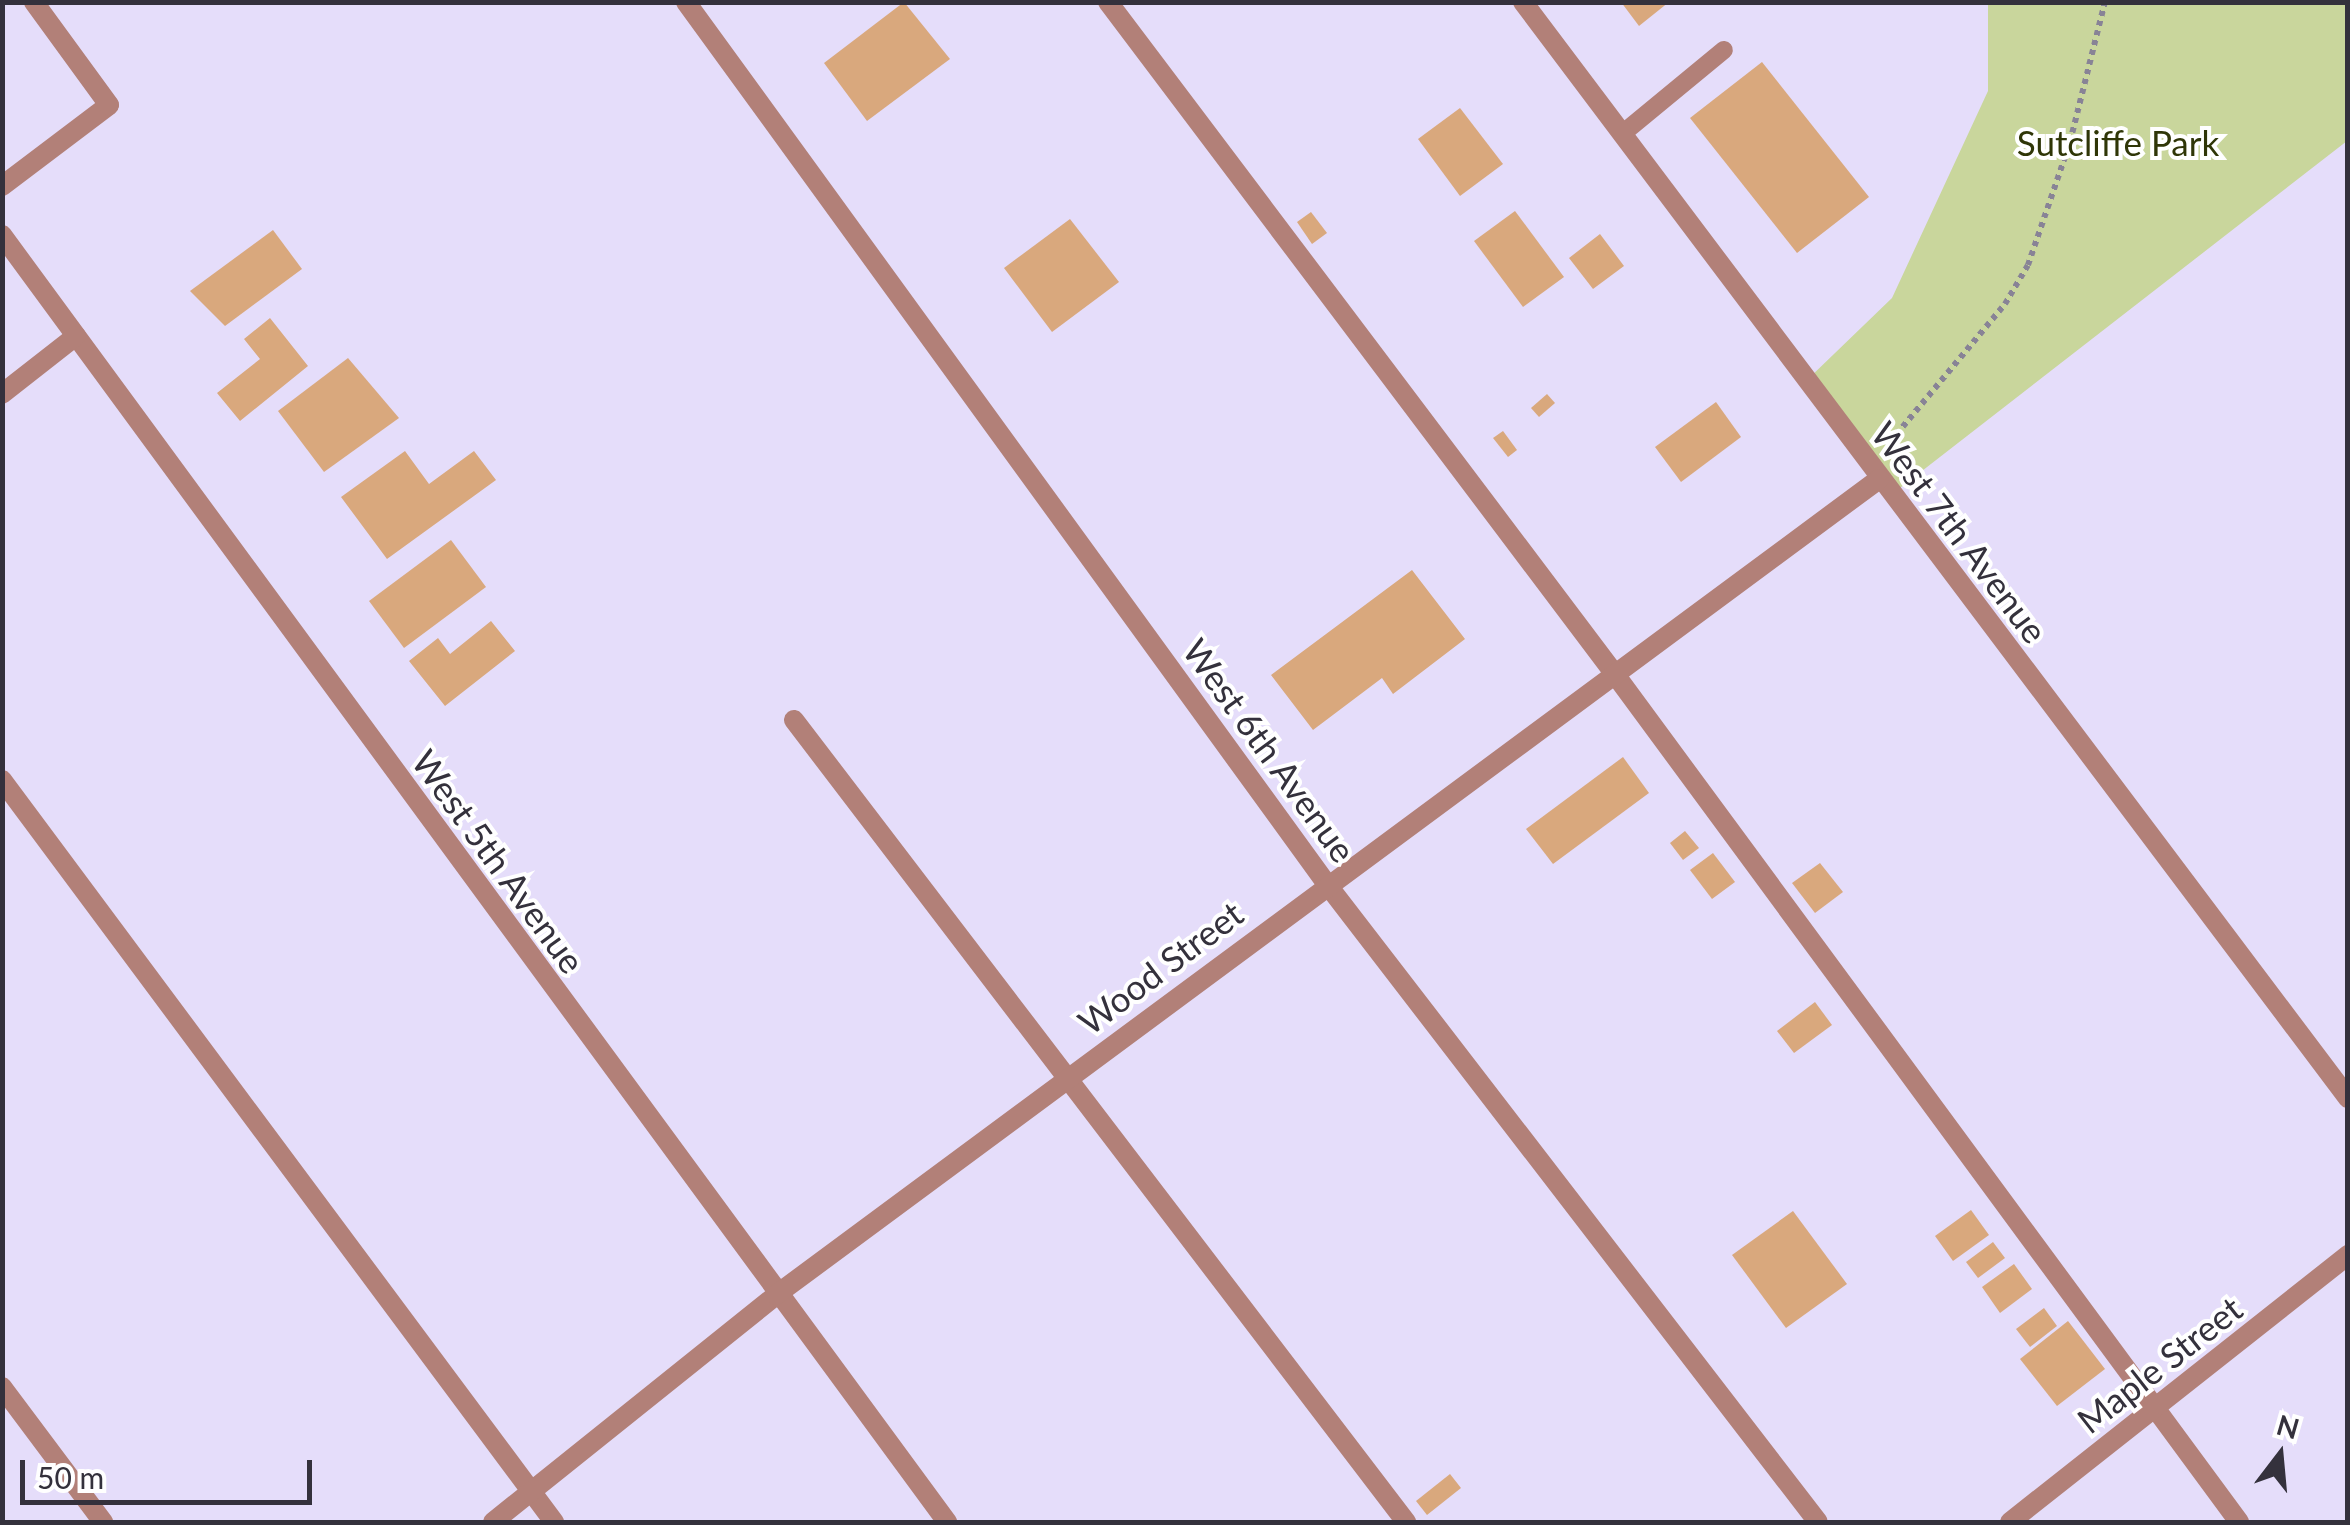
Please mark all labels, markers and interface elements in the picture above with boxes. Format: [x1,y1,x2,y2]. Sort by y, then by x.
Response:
park label: Sutcliffe Park [2017,121,2219,163]
street label: West 7th Avenue [1863,413,2057,651]
street label: West 6th Avenue [1175,630,1365,870]
street label: West 5th Avenue [404,741,594,981]
street label: Wood Street [1070,892,1250,1042]
street label: Maple Street [2069,1287,2249,1441]
north arrow [2230,1405,2330,1505]
text: N [2273,1407,2303,1445]
scale bar [25,1440,318,1502]
text: 50 m [37,1459,104,1495]

